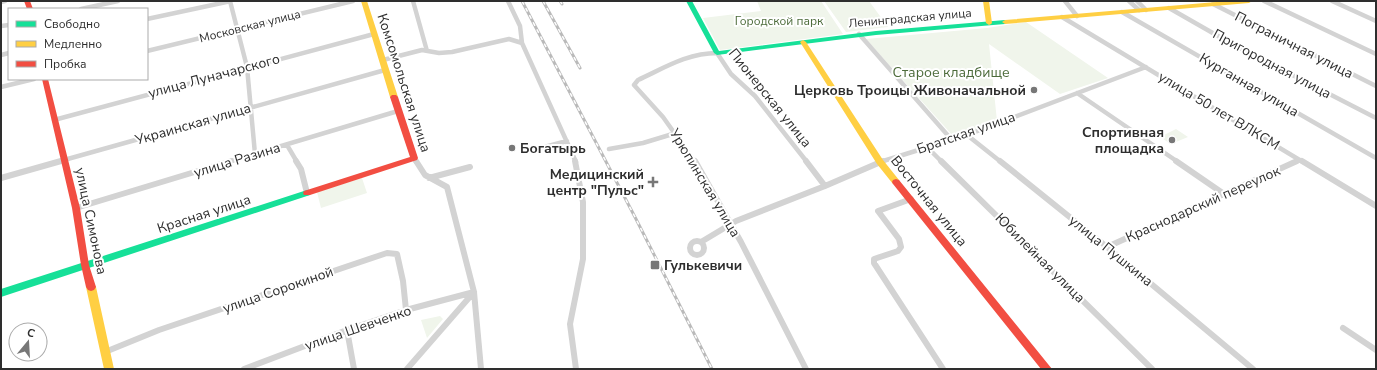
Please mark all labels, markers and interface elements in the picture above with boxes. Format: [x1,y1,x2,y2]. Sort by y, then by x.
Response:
street label: Ленинградская улица [848,5,972,31]
street label: Московская улица [198,6,302,46]
street label: Пограничная улица [1232,7,1356,83]
legend [8,8,148,80]
street label: Комсомольская улица [373,11,435,155]
park label: Городской парк [735,13,824,29]
text: Свободно [44,16,100,32]
street label: Пригородная улица [1209,25,1335,103]
text: Медленно [44,36,102,52]
street label: Пионерская улица [724,44,816,152]
street label: улица Луначарского [146,49,282,103]
street label: Курганная улица [1196,49,1302,121]
text: Пробка [44,56,87,72]
park label: Старое кладбище [892,63,1010,82]
street label: улица 50 лет ВЛКСМ [1155,67,1283,155]
place label: Церковь Троицы Живоначальной [794,81,1026,100]
marker: Церковь Троицы Живоначальной [1029,85,1039,95]
street label: Украинская улица [132,98,253,150]
street label: Братская улица [914,107,1018,159]
place label: Спортивная площадка [1082,123,1164,158]
street label: Урюпинская улица [664,124,745,241]
marker: Спортивная площадка [1167,135,1177,145]
street label: улица Разина [191,138,283,182]
place label: Богатырь [520,139,586,158]
marker: Богатырь [507,143,517,153]
street label: Восточная улица [886,152,972,250]
street label: Краснодарский переулок [1123,161,1284,247]
place label: Медицинский центр "Пульс" [547,165,644,200]
street label: улица Симонова [70,166,112,276]
marker: Медицинский центр "Пульс" [647,176,659,188]
street label: Красная улица [155,190,253,238]
street label: Юбилейная улица [991,209,1089,307]
street label: улица Пушкина [1065,211,1157,291]
place label: Гулькевичи [664,256,742,275]
marker: Гулькевичи [649,259,661,271]
street label: улица Сорокиной [220,262,336,318]
street label: улица Шевченко [302,301,414,355]
north arrow [8,322,48,362]
text: С [25,325,37,341]

